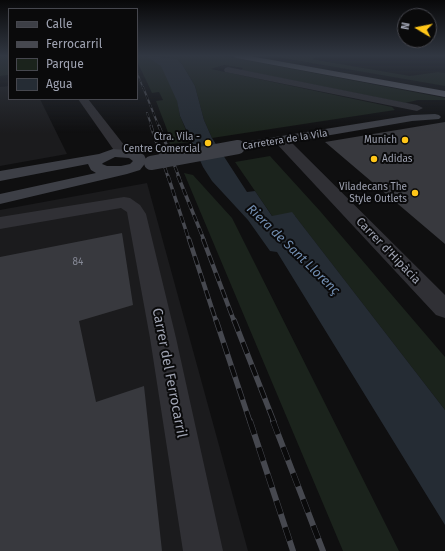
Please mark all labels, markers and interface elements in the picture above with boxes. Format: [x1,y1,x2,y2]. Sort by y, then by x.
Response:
legend [8,8,138,100]
north arrow [397,8,437,48]
text: Calle [46,17,73,31]
text: N [399,21,413,31]
text: Ferrocarril [46,37,102,51]
text: Parque [46,57,84,71]
text: Agua [46,77,73,91]
street label: Carretera de la Vila [242,127,328,153]
place label: Ctra. Vila - Centre Comercial [123,131,200,154]
place label: Munich [364,134,397,146]
marker: Munich [400,135,410,145]
marker: Ctra. Vila - Centre Comercial [203,138,213,148]
place label: Adidas [382,153,413,165]
marker: Adidas [369,154,379,164]
place label: Viladecans The Style Outlets [339,181,407,204]
marker: Viladecans The Style Outlets [410,188,420,198]
water label: Riera de Sant Llorenç [243,201,343,299]
street label: Carrer d'Hipàcia [353,215,423,287]
house number: 84 [73,256,83,268]
street label: Carrer del Ferrocarril [148,307,190,439]

